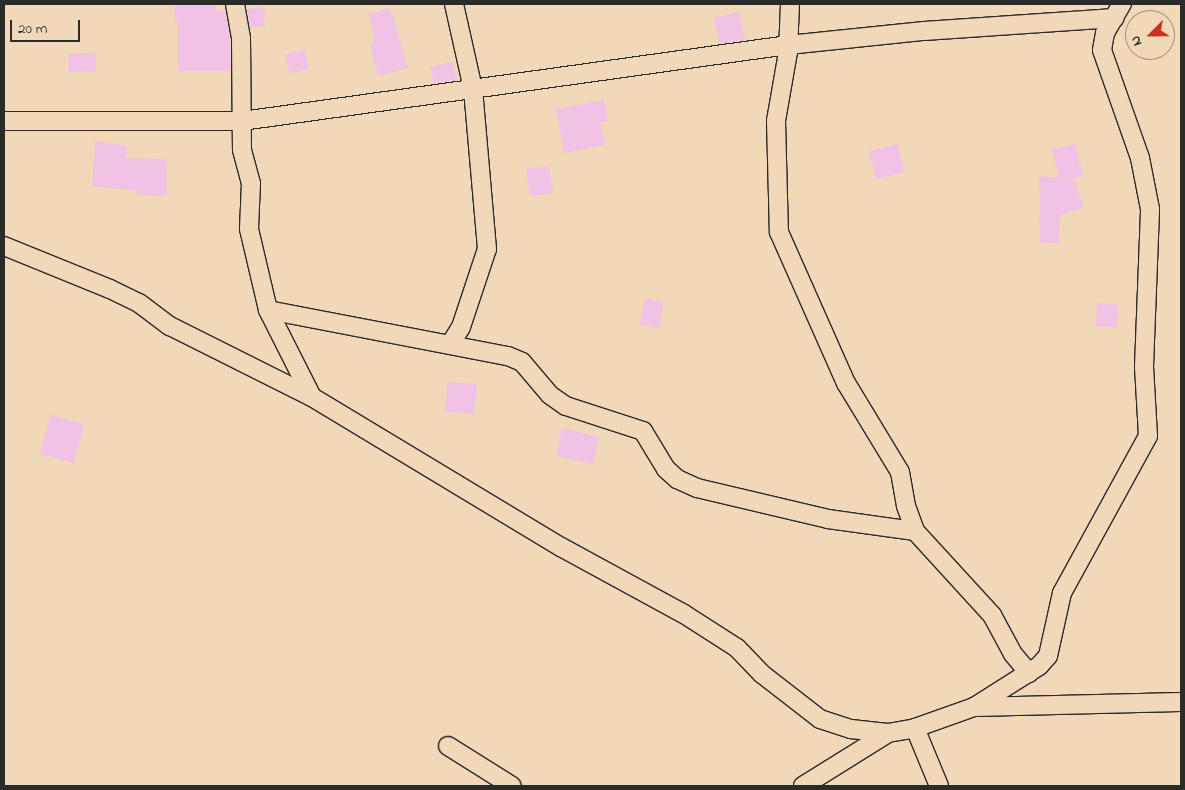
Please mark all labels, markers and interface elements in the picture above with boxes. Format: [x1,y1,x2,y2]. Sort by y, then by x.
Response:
scale bar [12,10,82,42]
north arrow [1125,10,1175,60]
text: 20 m [18,18,47,40]
text: N [1125,32,1148,49]

